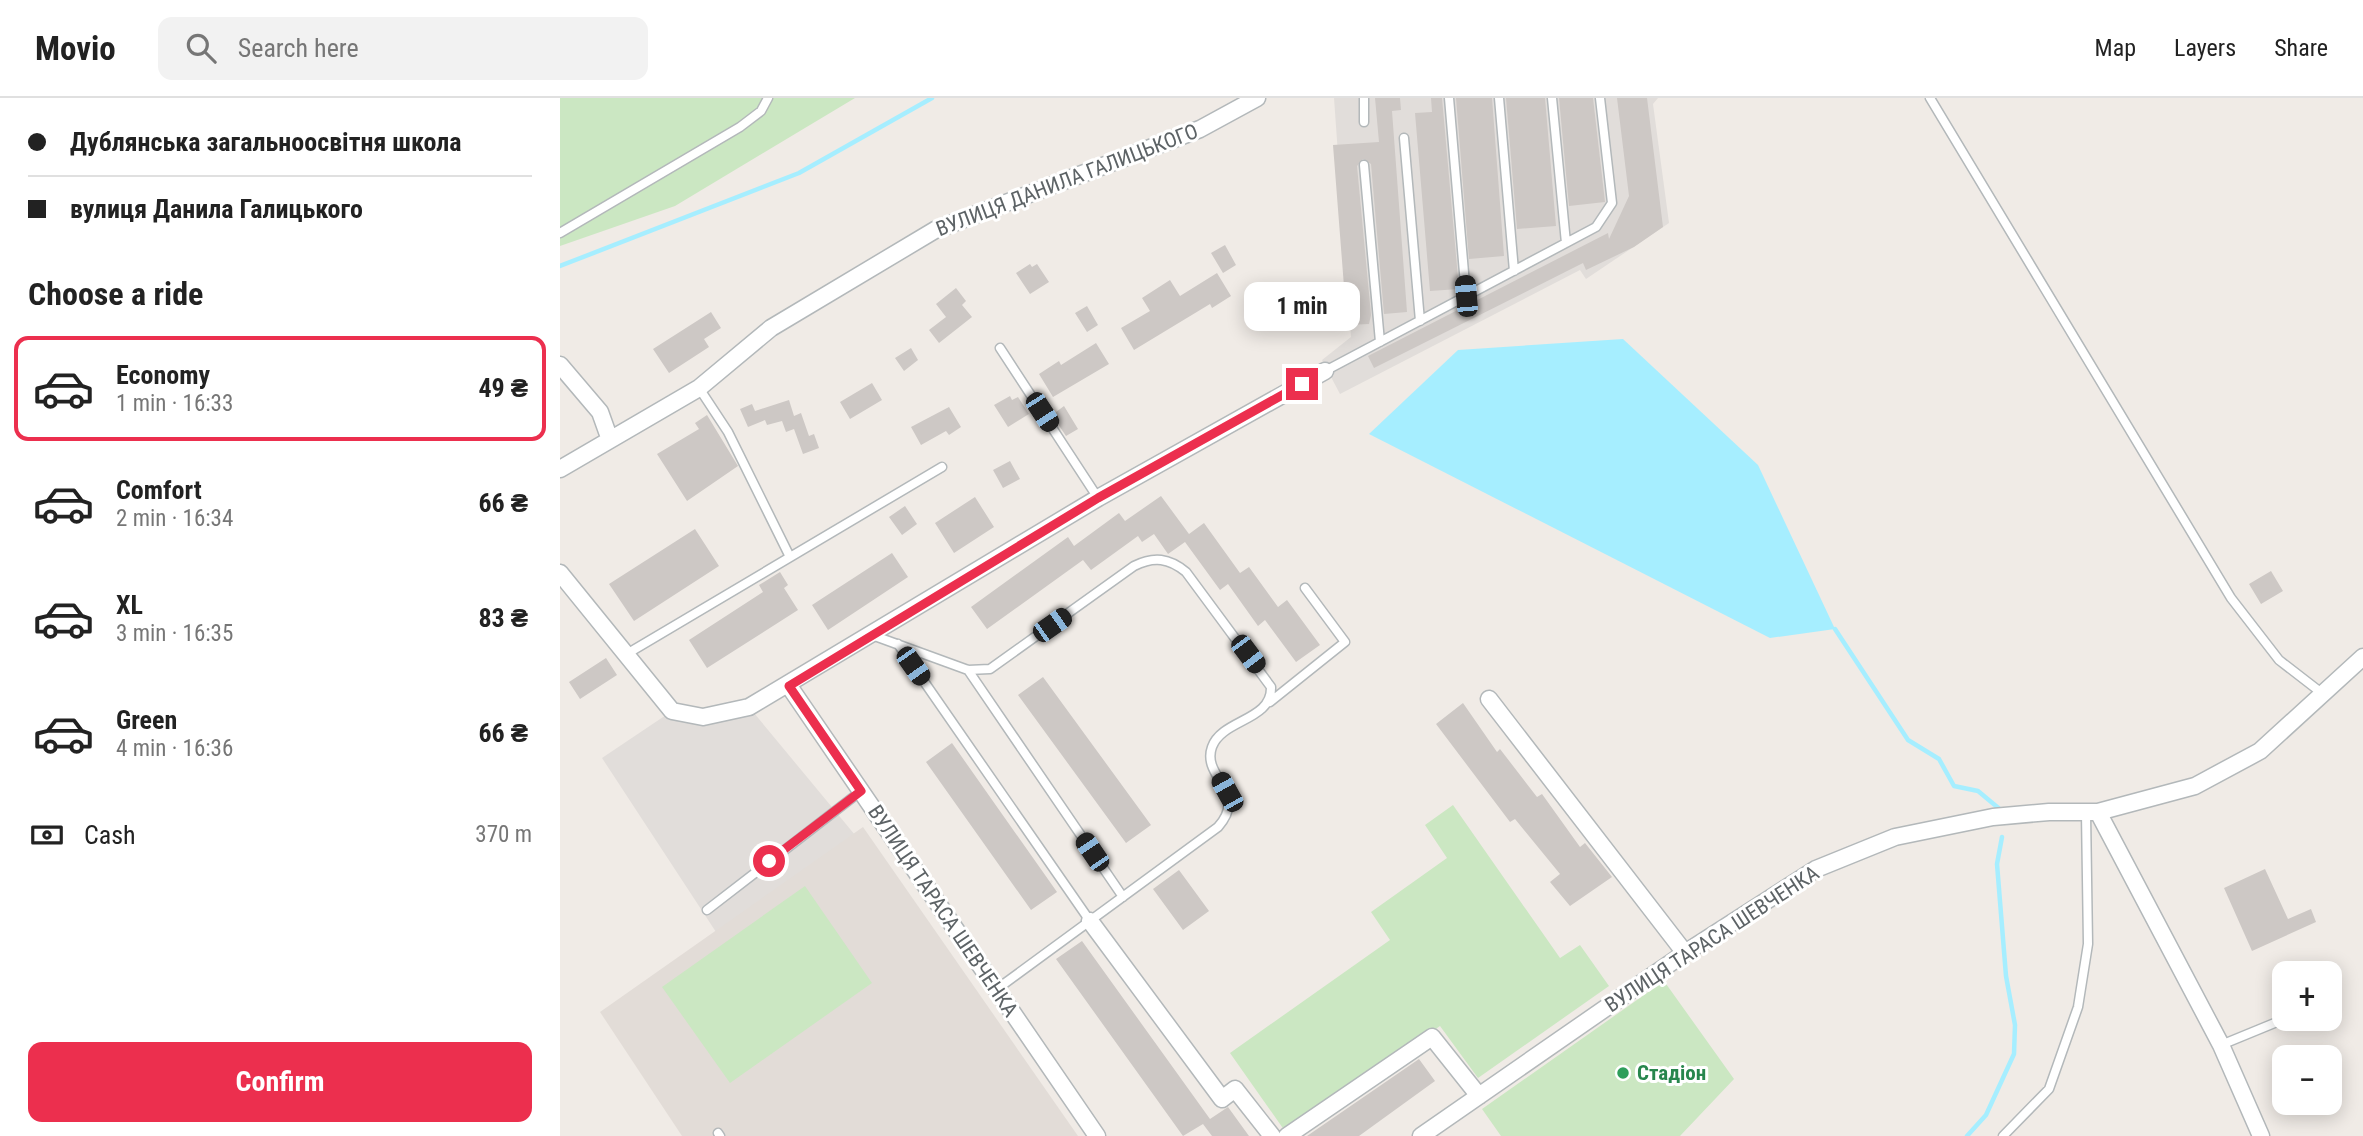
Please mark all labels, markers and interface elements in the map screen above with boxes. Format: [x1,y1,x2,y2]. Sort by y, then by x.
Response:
search box [158,17,648,80]
text: Movio [35,29,116,68]
icon: search [182,29,220,67]
text: Search here [238,33,359,63]
text: Map [2095,34,2136,62]
text: Layers [2174,34,2236,62]
text: Share [2274,34,2328,62]
street label: ВУЛИЦЯ ДАНИЛА ГАЛИЦЬКОГО [933,119,1201,241]
text: Дублянська загальноосвітня школа [70,127,461,157]
text: вулиця Данила Галицького [70,194,363,224]
car [1454,274,1479,318]
text: Choose a ride [28,275,203,313]
callout: 1 min [1244,282,1360,331]
text: 1 min [1276,293,1328,320]
icon: car [32,357,95,420]
text: Economy [116,360,210,390]
route end [1286,368,1318,400]
text: 49 ₴ [478,373,528,403]
car [1022,389,1063,435]
text: 1 min · 16:33 [116,390,233,417]
icon: car [32,472,95,535]
text: Comfort [116,475,202,505]
text: 66 ₴ [478,488,528,518]
text: 2 min · 16:34 [116,505,233,532]
icon: car [32,587,95,650]
text: XL [116,590,143,620]
text: 83 ₴ [478,603,528,633]
car [1029,604,1076,646]
text: 3 min · 16:35 [116,620,233,647]
car [1227,631,1270,677]
car [893,643,934,689]
icon: car [32,702,95,765]
text: Green [116,705,177,735]
text: 66 ₴ [478,718,528,748]
text: 4 min · 16:36 [116,735,233,762]
car [1208,769,1247,815]
street label: ВУЛИЦЯ ТАРАСА ШЕВЧЕНКА [863,801,1023,1021]
icon: cash [28,816,66,854]
text: Cash [84,820,136,850]
text: 370 m [475,821,532,848]
car [1072,829,1113,875]
route start [753,845,785,877]
street label: ВУЛИЦЯ ТАРАСА ШЕВЧЕНКА [1601,861,1823,1017]
map controls [2272,961,2342,1115]
button: + [2272,961,2342,1031]
button: Confirm [28,1042,532,1122]
button: − [2272,1045,2342,1115]
place label: Стадіон [1637,1061,1706,1085]
marker: Стадіон [1615,1065,1631,1081]

